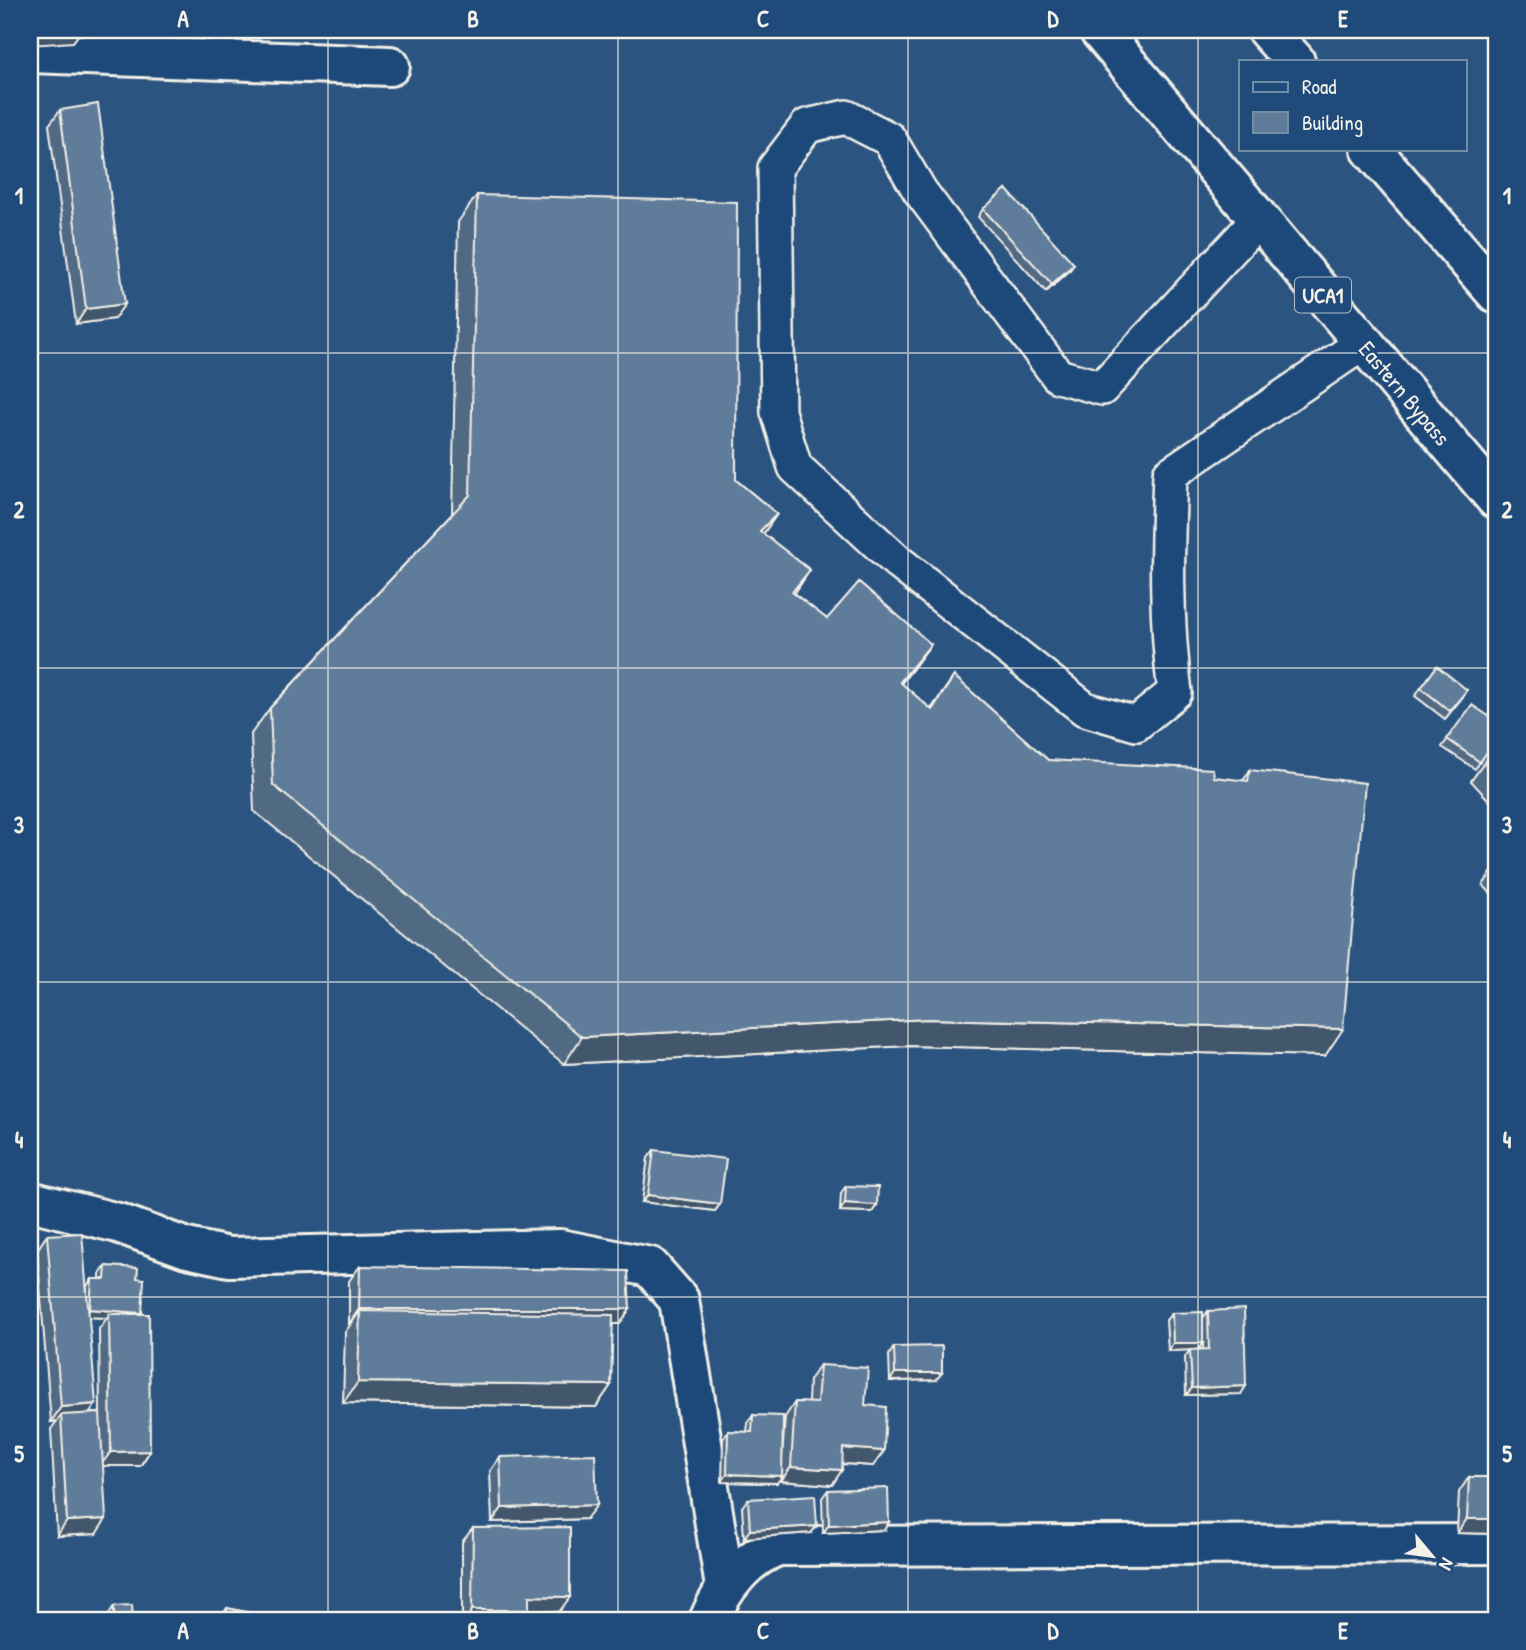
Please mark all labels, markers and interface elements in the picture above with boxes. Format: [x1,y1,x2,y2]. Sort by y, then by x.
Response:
text: A [177,3,189,34]
text: B [467,3,479,34]
text: C [757,3,769,34]
text: D [1048,3,1060,34]
text: E [1338,3,1349,34]
legend [1239,60,1466,150]
text: Road [1302,72,1336,101]
text: Building [1302,108,1363,137]
text: 1 [15,180,23,211]
text: 1 [1503,180,1511,211]
road number: UCA1 [1295,278,1351,312]
street label: Eastern Bypass [1352,334,1458,452]
text: 2 [14,494,25,525]
text: 2 [1502,494,1513,525]
text: 3 [14,809,24,840]
text: 3 [1502,809,1512,840]
text: 4 [15,1124,24,1155]
text: 4 [1503,1124,1512,1155]
text: 5 [14,1438,24,1469]
text: 5 [1502,1438,1512,1469]
north arrow [1396,1520,1466,1590]
text: N [1433,1554,1461,1575]
text: A [177,1615,189,1646]
text: B [467,1615,479,1646]
text: C [757,1615,769,1646]
text: D [1048,1615,1060,1646]
text: E [1338,1615,1349,1646]

